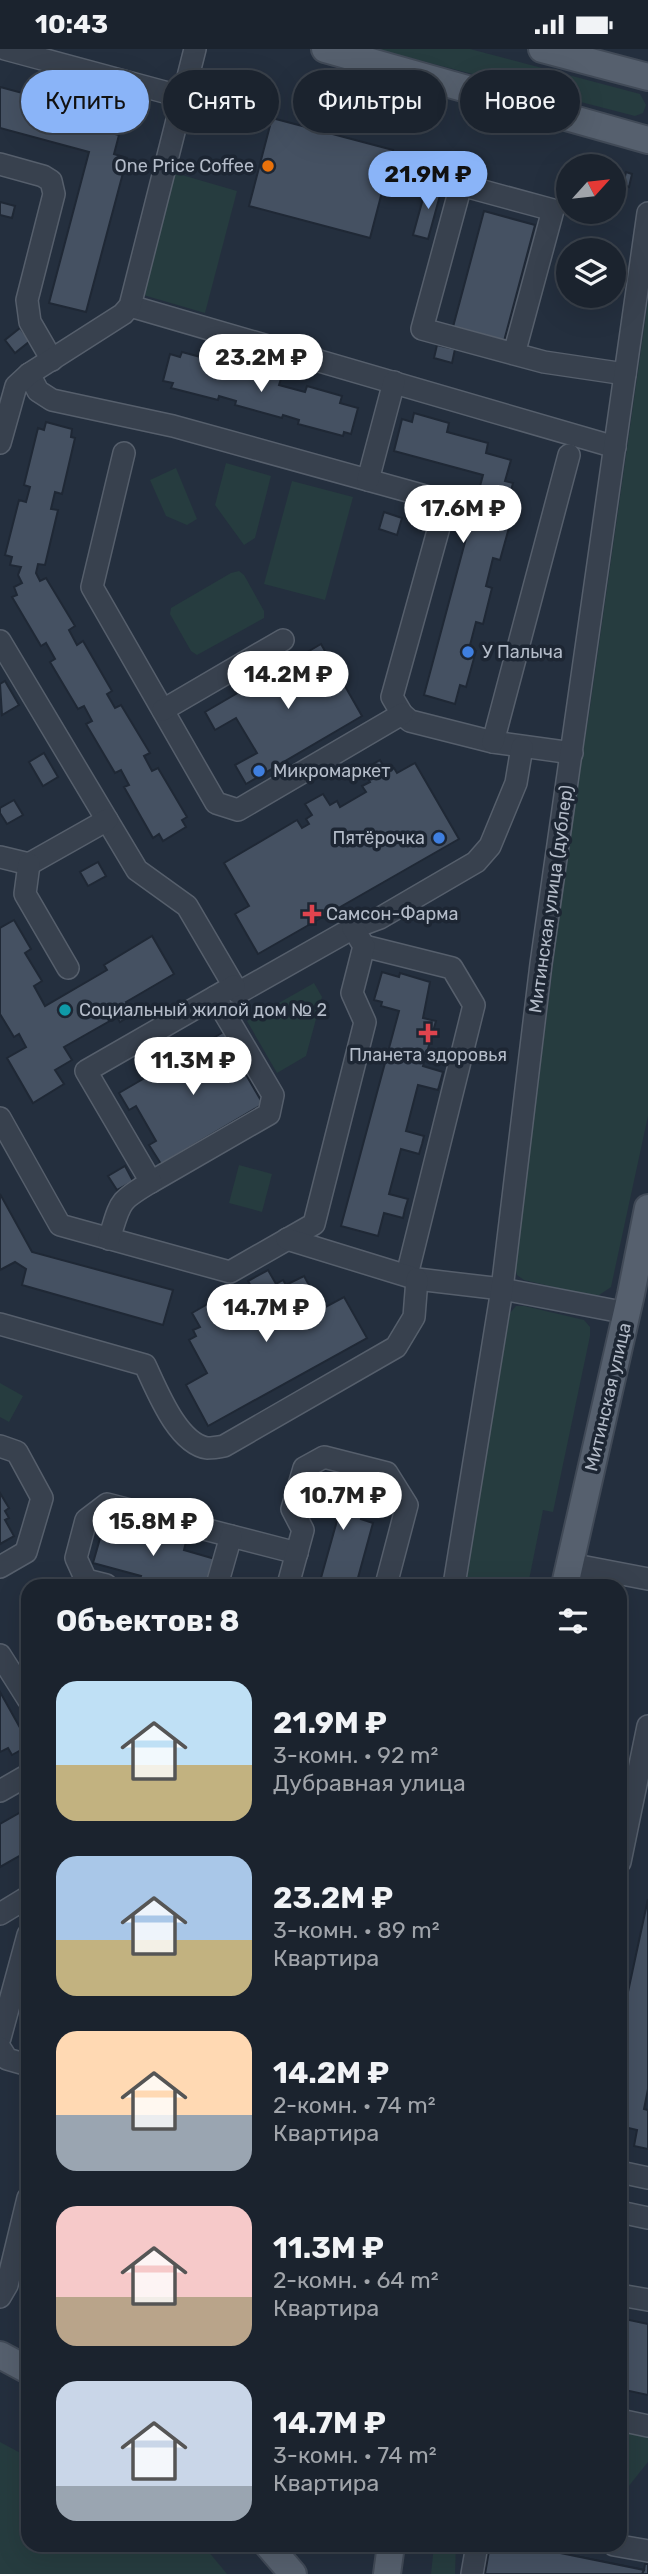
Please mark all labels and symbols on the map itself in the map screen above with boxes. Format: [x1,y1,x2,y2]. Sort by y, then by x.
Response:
pin: 21.9M ₽ [363,151,493,211]
north arrow [556,154,626,224]
place label: One Price Coffee [115,155,254,177]
marker: One Price Coffee [260,158,276,174]
pin: 23.2M ₽ [196,335,326,394]
pin: 17.6M ₽ [398,485,528,545]
place label: У Палыча [482,641,563,663]
marker: У Палыча [460,644,476,660]
pin: 14.2M ₽ [223,651,353,711]
place label: Микромаркет [273,760,390,782]
marker: Микромаркет [251,763,267,779]
street label: Митинская улица (дублер) [524,784,578,1014]
place label: Пятёрочка [332,827,425,849]
marker: Пятёрочка [431,830,447,846]
place label: Самсон-Фарма [326,903,458,925]
marker: Самсон-Фарма [304,906,320,922]
place label: Социальный жилой дом № 2 [79,999,327,1021]
marker: Социальный жилой дом № 2 [57,1002,73,1018]
marker: Планета здоровья [420,1025,436,1041]
pin: 11.3M ₽ [128,1037,258,1097]
place label: Планета здоровья [349,1044,507,1066]
pin: 14.7M ₽ [201,1285,331,1344]
street label: Митинская улица [580,1321,636,1473]
pin: 10.7M ₽ [278,1473,408,1532]
pin: 15.8M ₽ [88,1499,218,1558]

